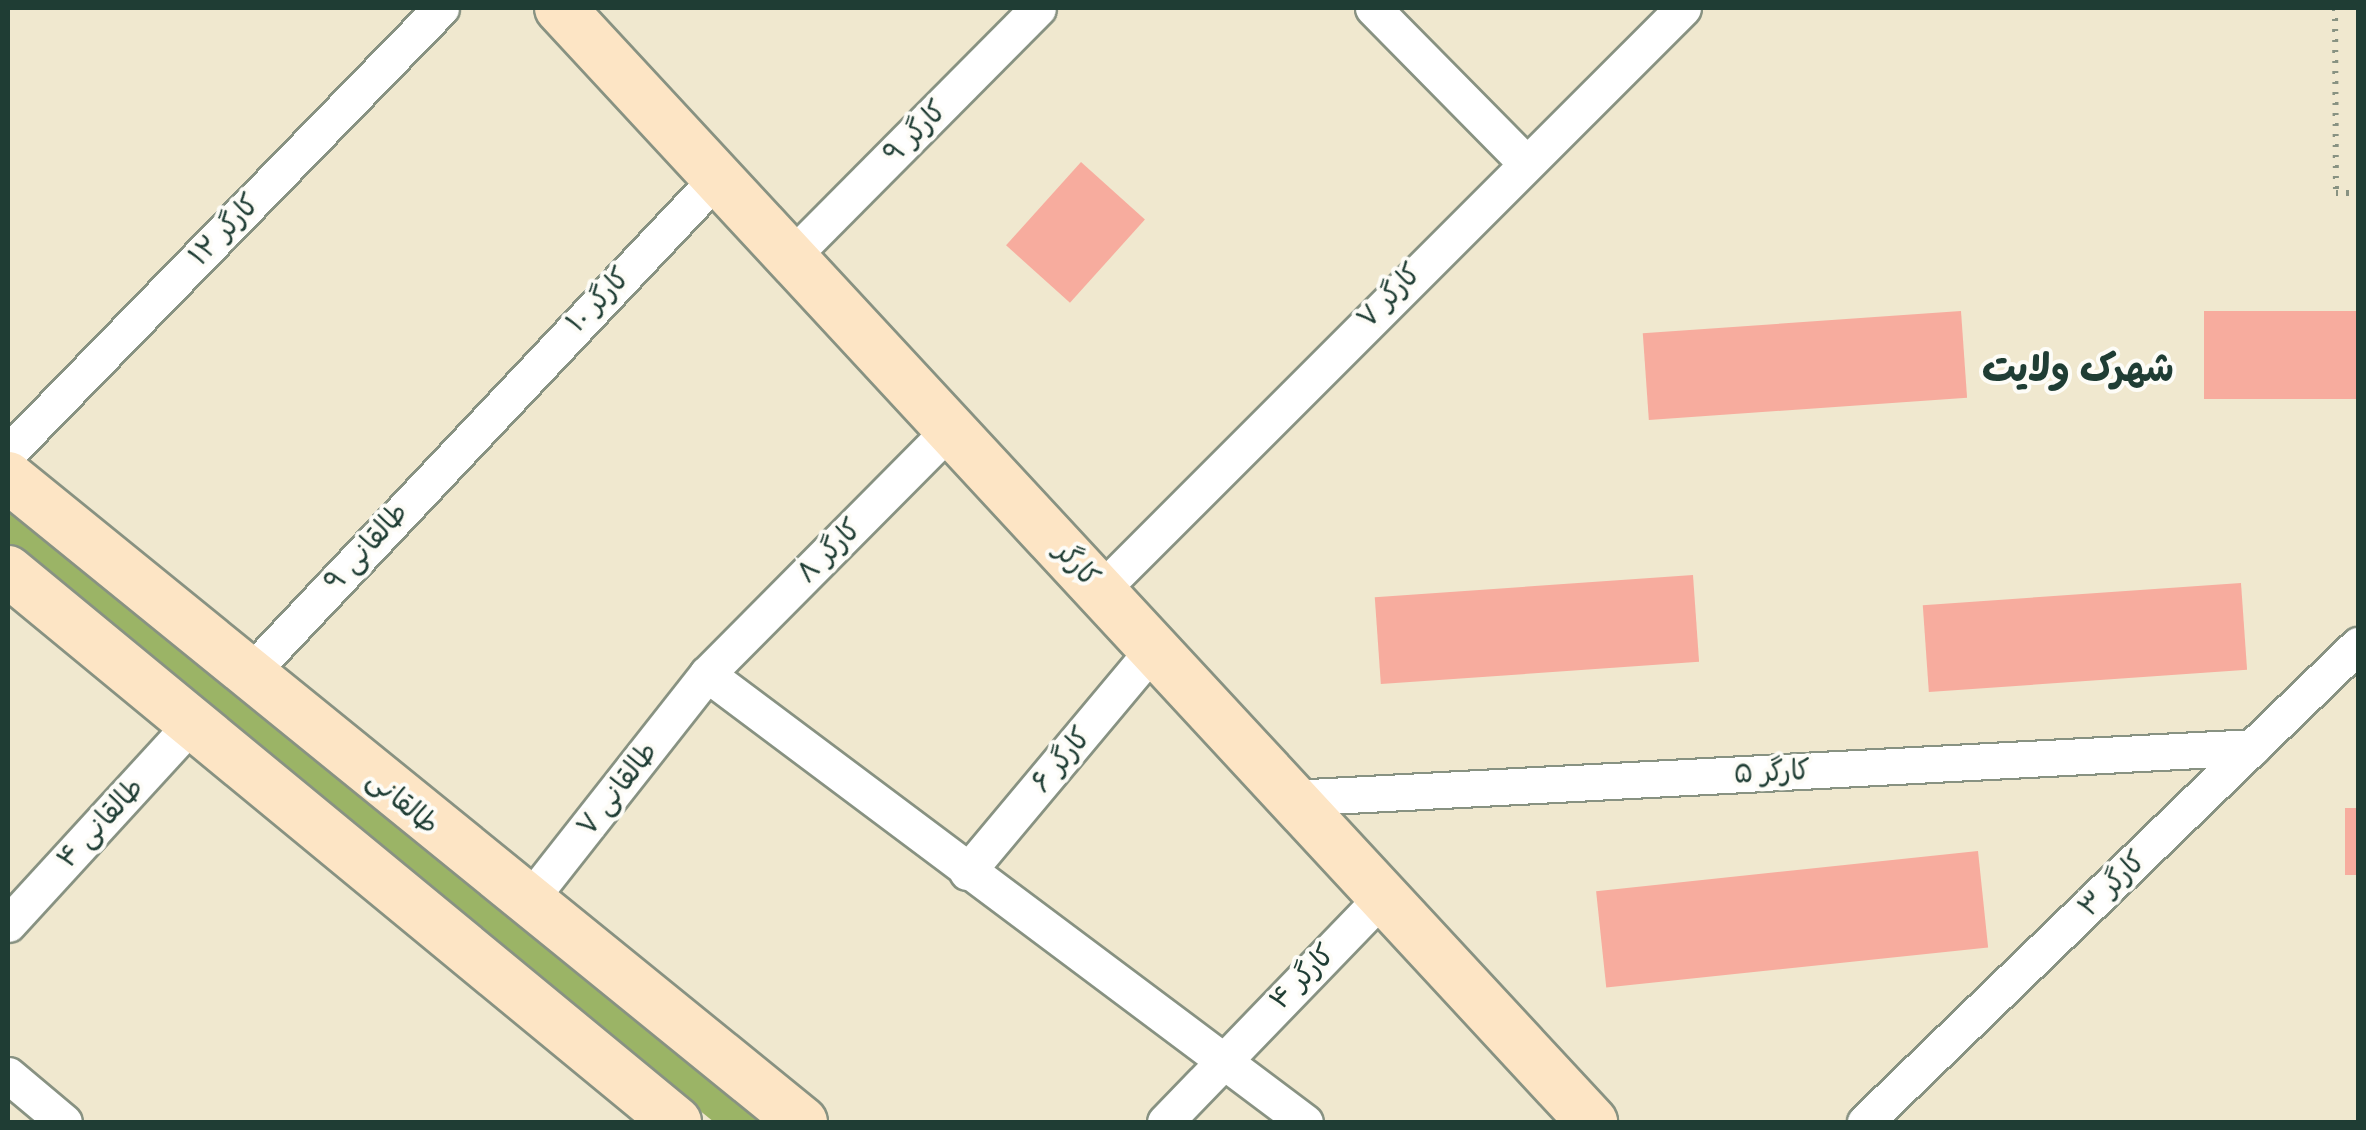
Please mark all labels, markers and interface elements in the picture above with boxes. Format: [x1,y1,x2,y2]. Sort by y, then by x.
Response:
street label: کارگر ۹ [877,94,953,170]
street label: کارگر ۱۲ [182,187,266,273]
street label: کارگر ۷ [1350,257,1428,335]
street label: کارگر ۱۰ [559,261,637,339]
district label: شهرک ولایت [1982,346,2174,392]
street label: طالقانی ۹ [317,496,415,598]
street label: کارگر ۸ [790,512,868,590]
street label: کارگر [1048,534,1106,594]
street label: کارگر ۶ [1024,721,1098,799]
street label: طالقانی ۷ [570,735,664,843]
street label: کارگر ۵ [1733,753,1811,791]
street label: طالقانی [360,762,446,842]
street label: طالقانی ۴ [50,771,150,875]
street label: کارگر ۳ [2071,844,2153,924]
street label: کارگر ۴ [1262,937,1342,1017]

